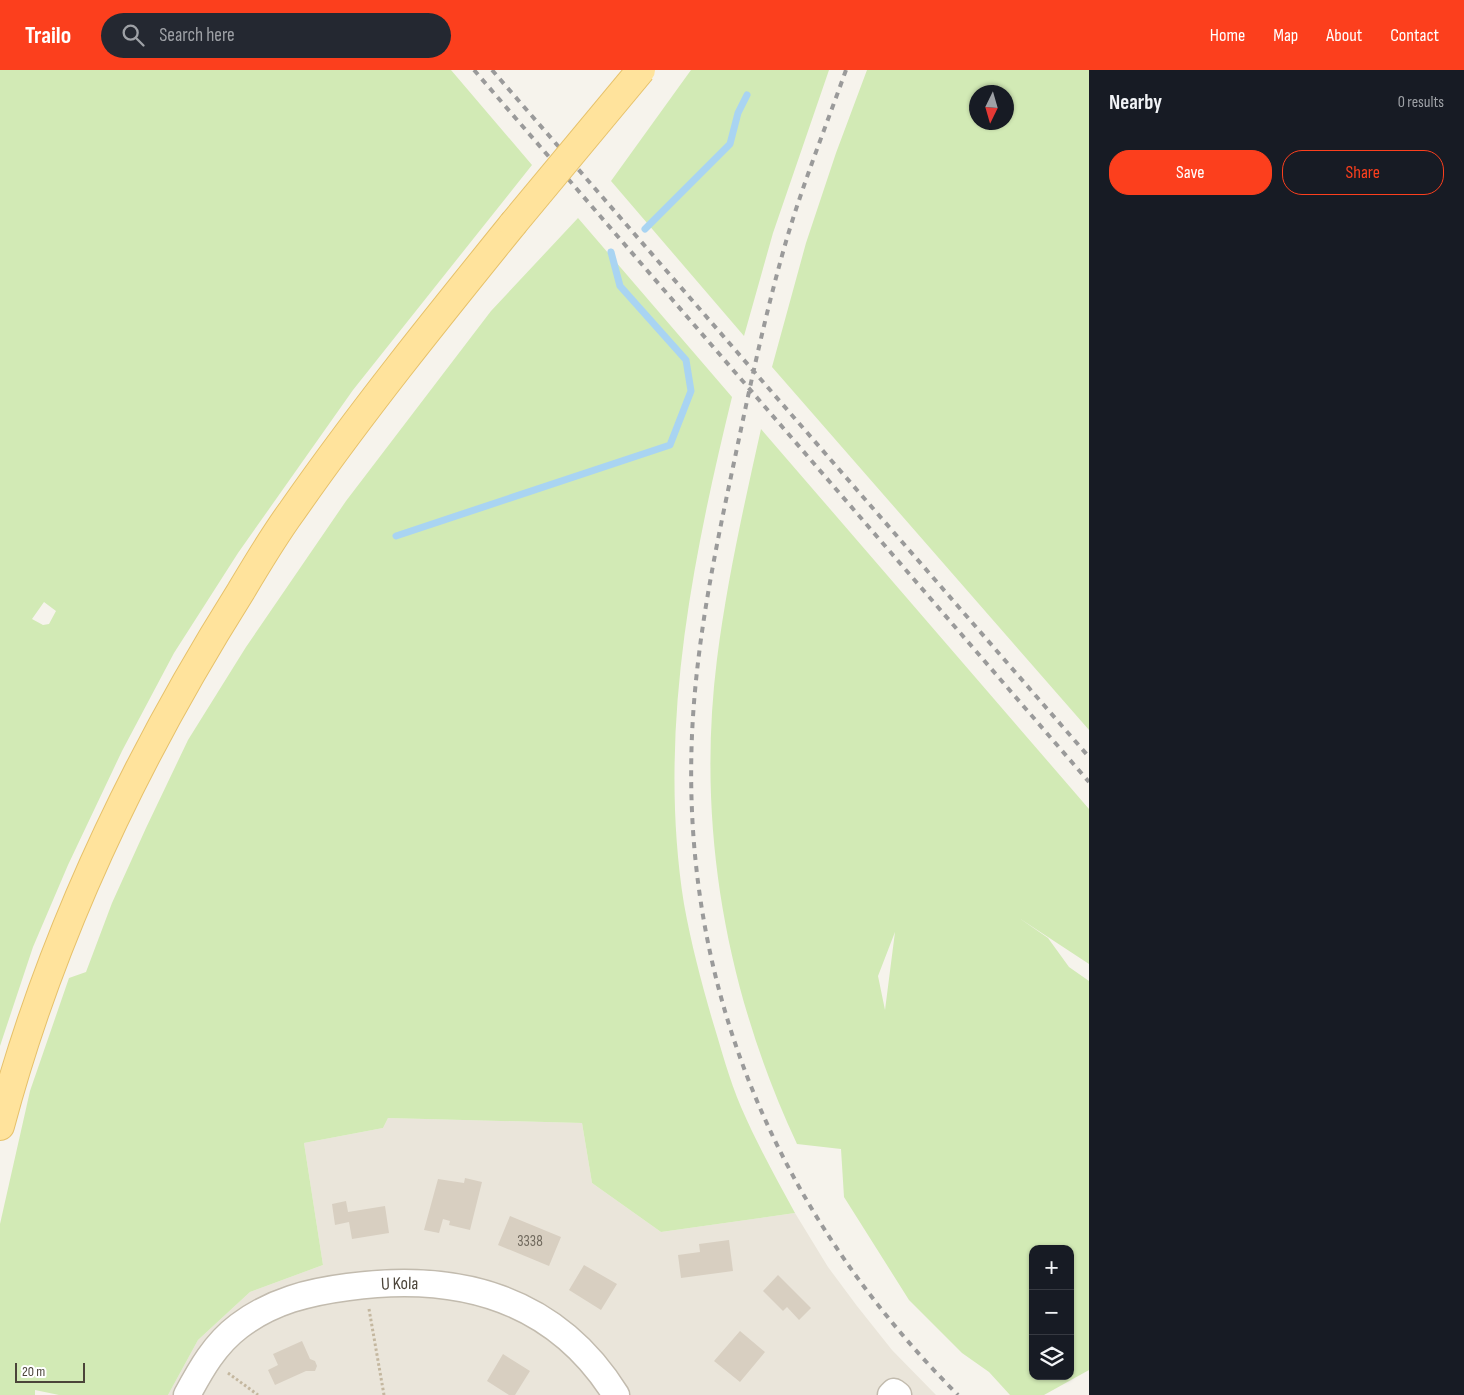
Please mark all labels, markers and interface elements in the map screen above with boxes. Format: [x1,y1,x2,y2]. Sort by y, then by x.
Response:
search box [101,13,451,58]
text: Trailo [25,21,71,50]
icon: search [119,21,147,49]
text: Search here [159,24,235,47]
text: Home [1210,25,1245,46]
text: Map [1273,25,1298,46]
text: About [1326,25,1362,46]
text: Contact [1390,25,1439,46]
north arrow [969,85,1014,130]
text: Nearby [1109,90,1162,115]
text: 0 results [1398,93,1444,112]
button: Save [1109,150,1272,195]
button: Share [1282,150,1444,195]
house number: 3338 [517,1232,543,1251]
map controls [1029,1245,1074,1380]
button: + [1029,1245,1074,1290]
street label: U Kola [380,1273,419,1295]
button: − [1029,1290,1074,1335]
button: layers [1029,1335,1074,1380]
scale bar [15,1360,85,1383]
text: 20 m [22,1363,45,1380]

